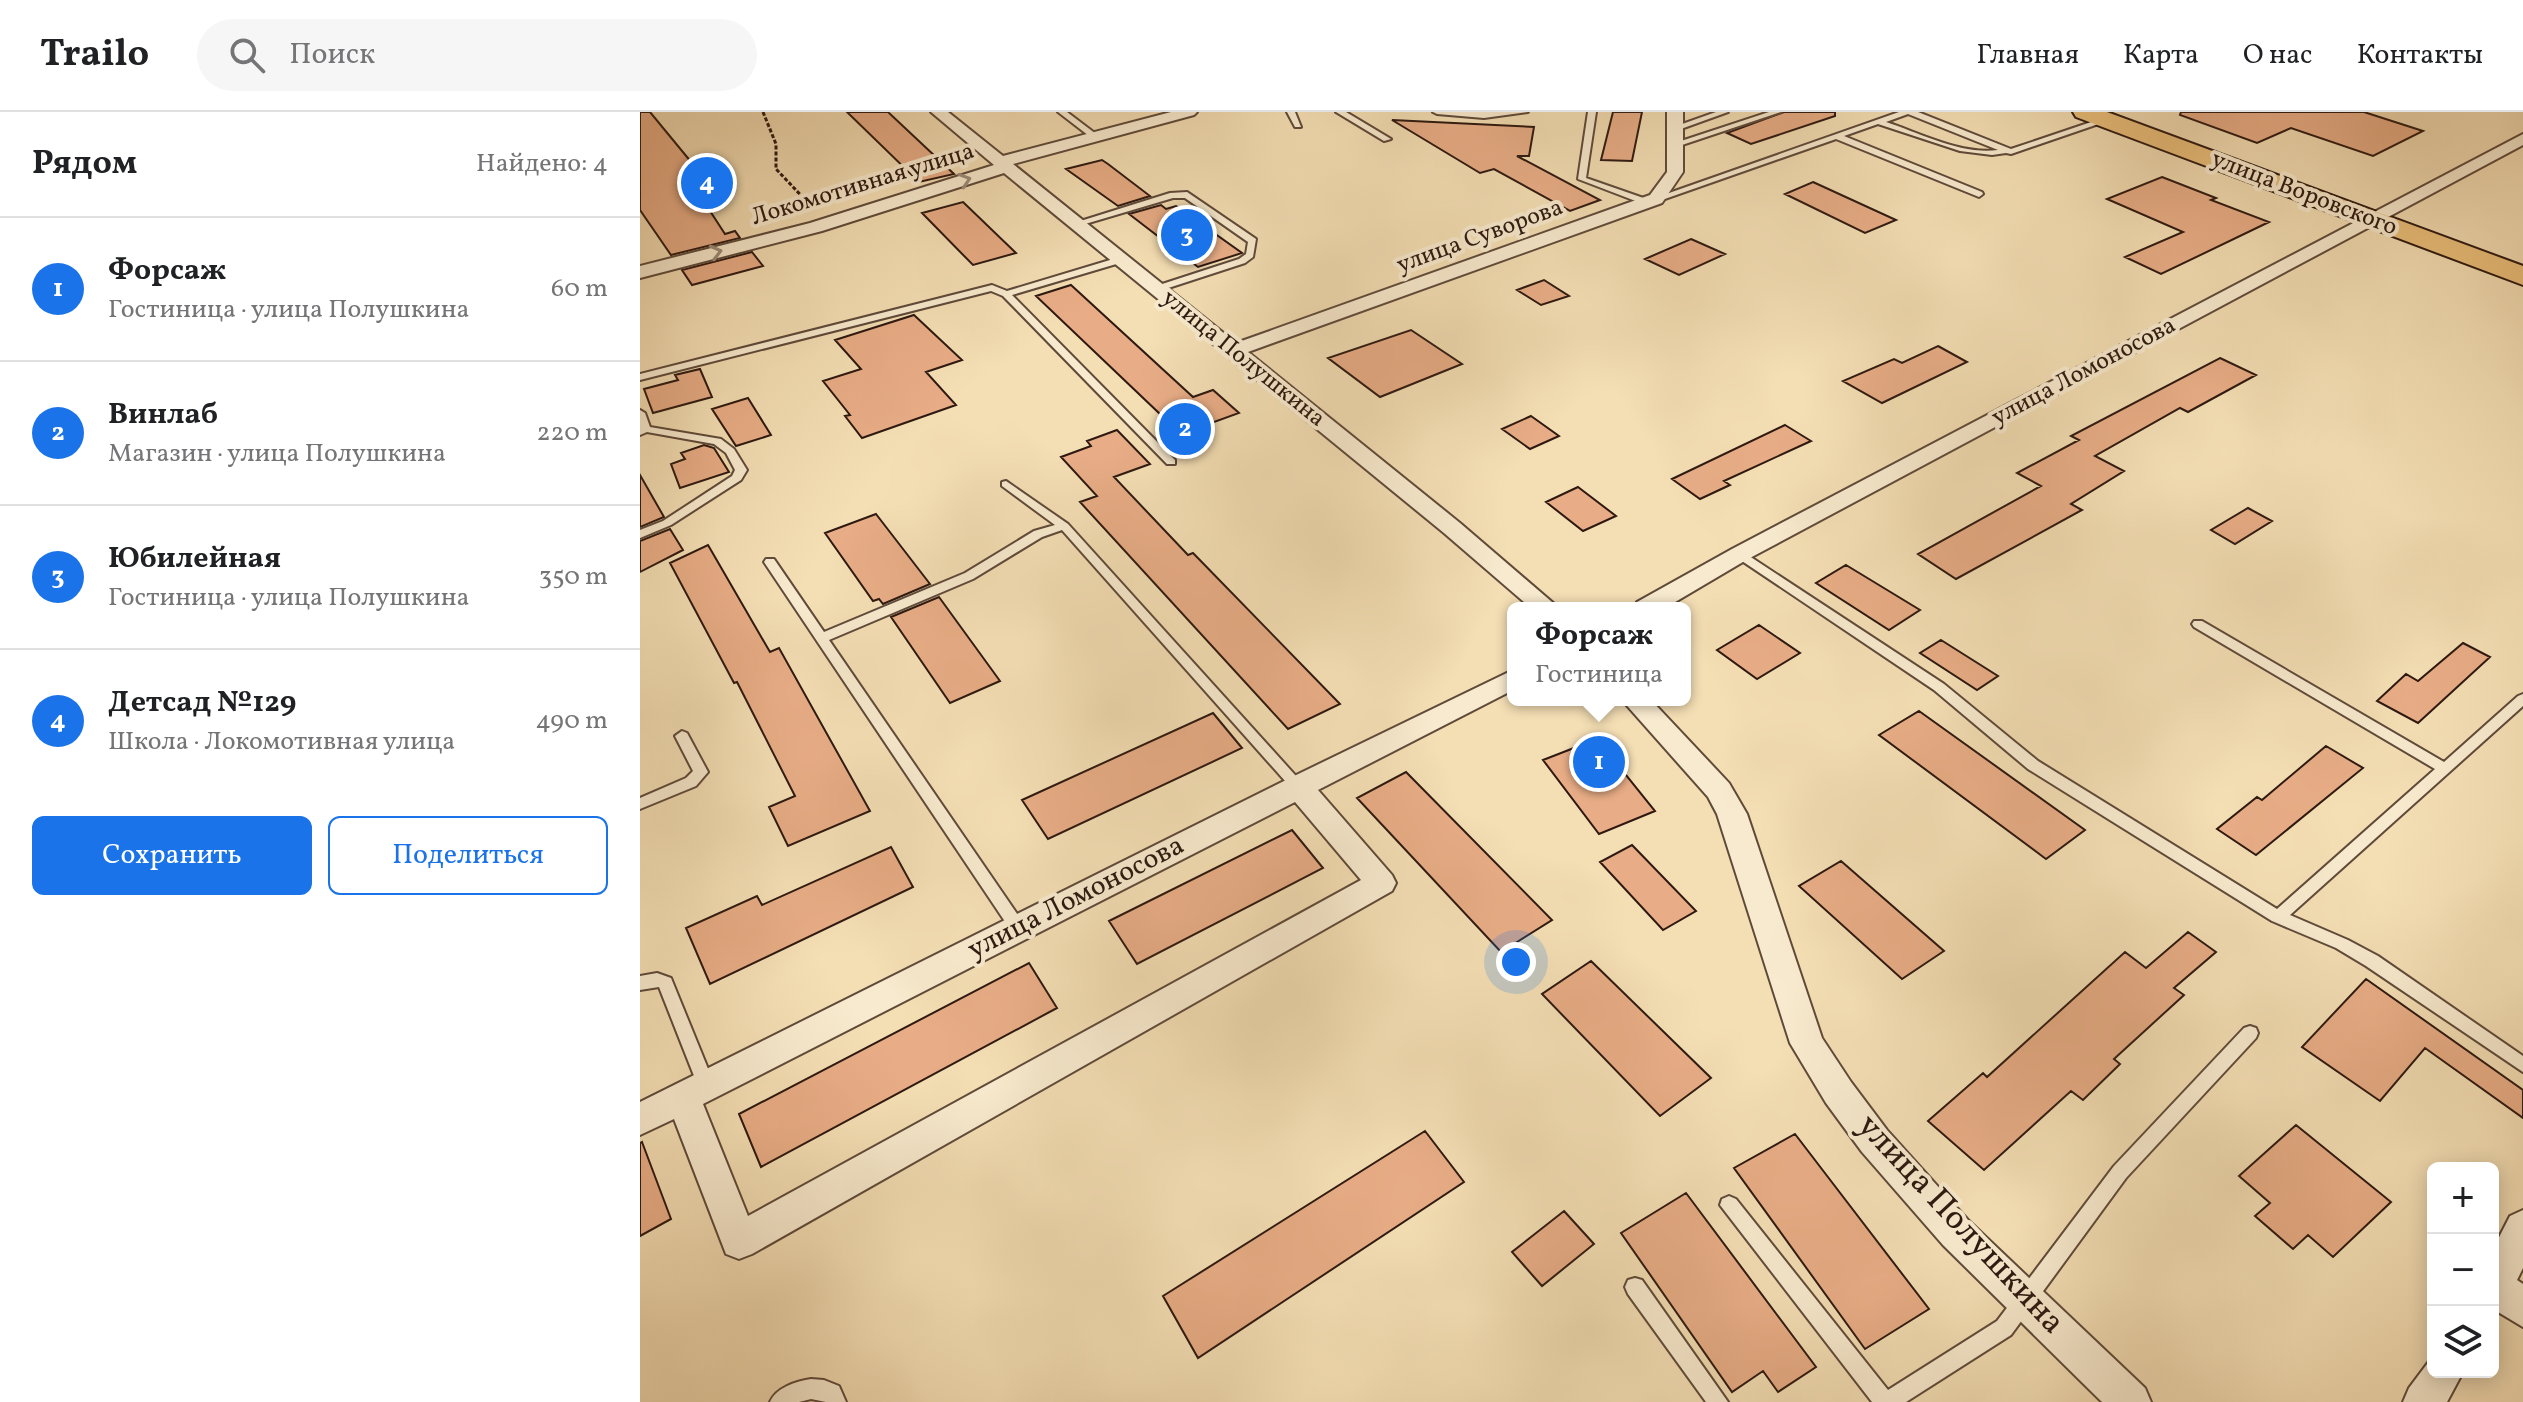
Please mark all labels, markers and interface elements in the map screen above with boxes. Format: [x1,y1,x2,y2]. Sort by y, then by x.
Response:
search box [197,19,757,91]
text: Trailo [40,29,149,82]
icon: search [225,33,269,77]
text: Поиск [289,34,375,76]
text: Главная [1977,36,2079,75]
text: Карта [2123,36,2199,75]
text: О нас [2243,36,2313,75]
text: Контакты [2357,36,2483,75]
street label: Локомотивная улица [747,135,979,235]
text: Рядом [32,141,137,188]
street label: улица Воровского [2206,143,2402,245]
text: Найдено: 4 [476,146,608,182]
pin: 4 [681,153,733,213]
one-way arrow [958,174,972,190]
street label: улица Суворова [1392,191,1568,283]
pin: 3 [1161,205,1213,265]
one-way arrow [708,245,722,262]
text: Форсаж [108,250,226,292]
text: 1 [53,271,63,307]
text: 60 m [551,271,608,307]
street label: улица Полушкина [1154,282,1332,436]
text: Гостиница · улица Полушкина [108,292,469,328]
street label: улица Ломоносова [1986,309,2182,435]
text: Винлаб [108,394,218,436]
pin: 2 [1159,399,1211,459]
text: 2 [51,415,65,451]
text: 220 m [536,415,608,451]
text: Магазин · улица Полушкина [108,436,446,472]
text: Юбилейная [108,538,281,580]
text: 3 [51,559,65,595]
text: 350 m [539,559,608,595]
text: Гостиница · улица Полушкина [108,580,469,616]
popup [1507,602,1691,706]
text: Форсаж [1535,615,1653,657]
text: Гостиница [1535,657,1663,693]
text: Детсад №129 [108,682,296,724]
text: 4 [50,703,66,739]
text: 490 m [535,703,608,739]
text: Школа · Локомотивная улица [108,724,455,760]
pin: 1 [1573,732,1625,792]
button: Сохранить [32,816,312,895]
button: Поделиться [328,816,608,895]
street label: улица Ломоносова [961,826,1191,970]
your location [1496,942,1536,982]
street label: улица Полушкина [1845,1104,2075,1346]
map controls [2427,1162,2499,1378]
button: + [2427,1162,2499,1234]
button: − [2427,1234,2499,1306]
button: layers [2427,1306,2499,1378]

